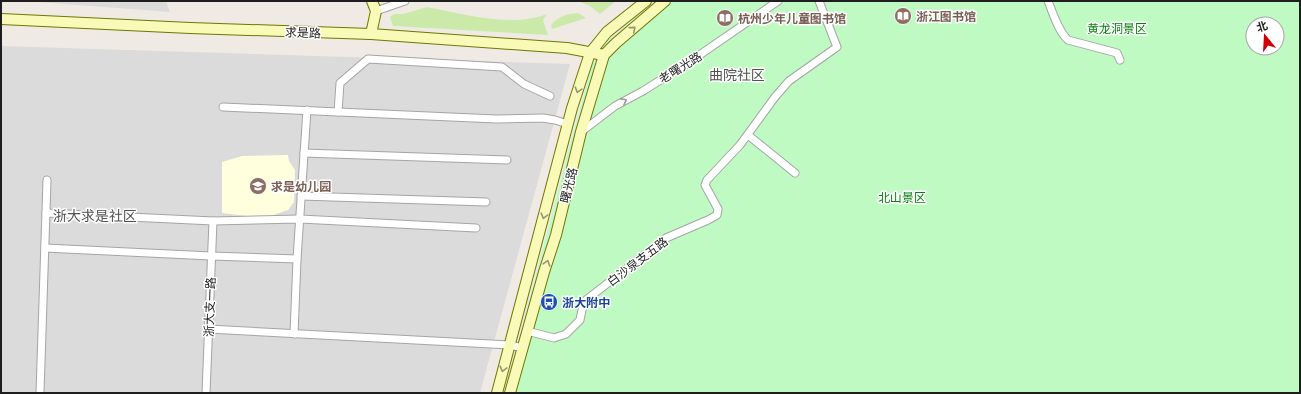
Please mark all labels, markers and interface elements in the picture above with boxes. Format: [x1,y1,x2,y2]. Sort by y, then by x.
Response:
library icon: 浙江图书馆 [893,6,913,26]
library icon: 杭州少年儿童图书馆 [715,8,735,28]
place label: 浙江图书馆 [916,9,976,23]
place label: 杭州少年儿童图书馆 [738,11,846,25]
north arrow [1245,16,1285,56]
text: 北 [1255,18,1269,34]
park label: 黄龙洞景区 [1087,21,1147,35]
street label: 求是路 [285,24,321,40]
one-way arrow [628,26,635,33]
street label: 老曙光路 [656,48,704,86]
district label: 曲院社区 [709,66,765,83]
one-way arrow [574,87,583,94]
one-way arrow [620,99,628,106]
street label: 曙光路 [557,166,579,204]
school or university icon: 求是幼儿园 [248,176,268,196]
place label: 求是幼儿园 [271,179,331,193]
park label: 北山景区 [878,190,926,204]
district label: 浙大求是社区 [53,207,137,224]
one-way arrow [540,213,548,219]
street label: 白沙泉支五路 [604,234,670,288]
one-way arrow [542,260,551,267]
street label: 浙大支一路 [201,277,217,337]
bus stop icon: 浙大附中 [539,292,559,312]
place label: 浙大附中 [562,295,610,309]
one-way arrow [500,365,508,372]

